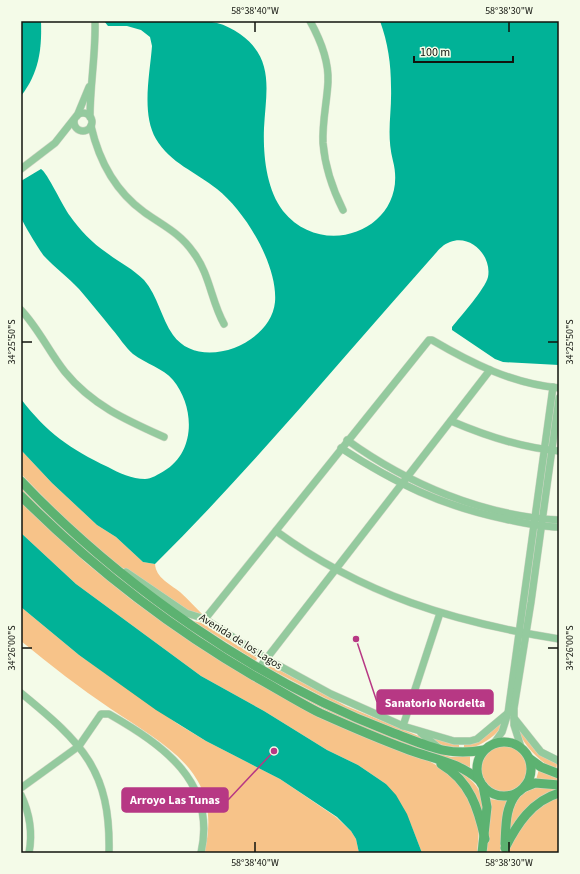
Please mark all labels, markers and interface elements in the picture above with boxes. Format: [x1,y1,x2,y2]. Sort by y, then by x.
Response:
text: 58°38'40"W [231,4,279,18]
text: 58°38'30"W [485,4,533,18]
scale bar [414,38,513,64]
text: 100 m [420,44,450,61]
text: 34°25'50"S [5,319,19,365]
text: 34°25'50"S [563,319,577,365]
street label: Avenida de los Lagos [196,610,285,673]
text: 34°26'00"S [5,625,19,671]
text: 34°26'00"S [563,625,577,671]
callout: Sanatorio Nordelta [377,690,493,714]
text: Sanatorio Nordelta [385,695,485,712]
callout: Arroyo Las Tunas [122,788,228,812]
text: Arroyo Las Tunas [129,792,220,809]
text: 58°38'40"W [231,856,279,870]
text: 58°38'30"W [485,856,533,870]

